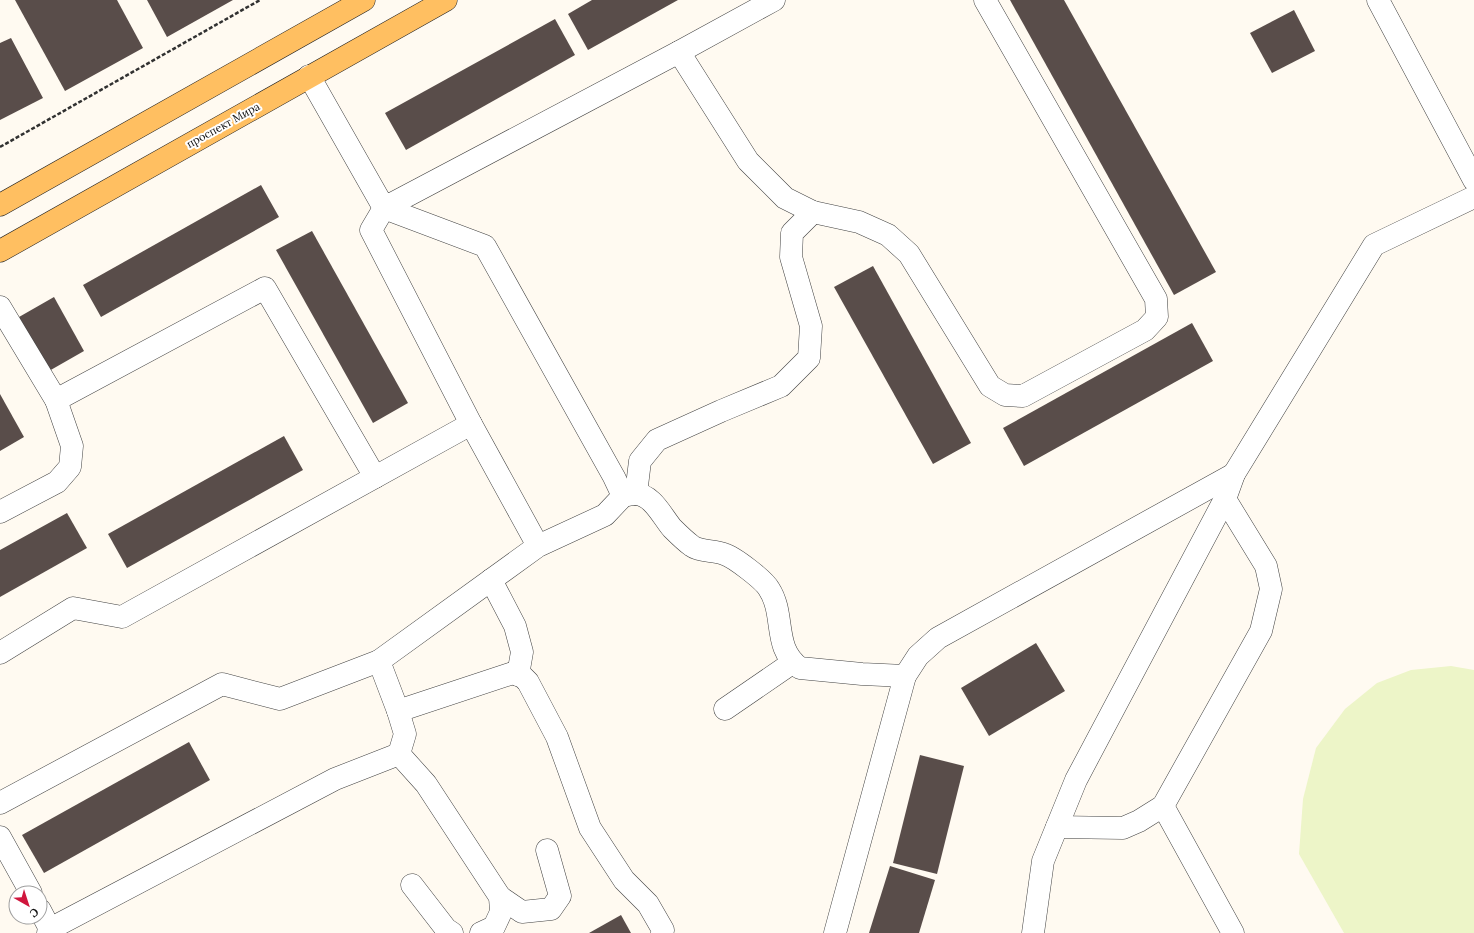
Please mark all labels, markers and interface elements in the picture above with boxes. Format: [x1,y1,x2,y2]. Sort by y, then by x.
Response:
street label: проспект Мира [184,99,262,151]
north arrow [8,885,48,925]
text: С [27,905,42,921]

